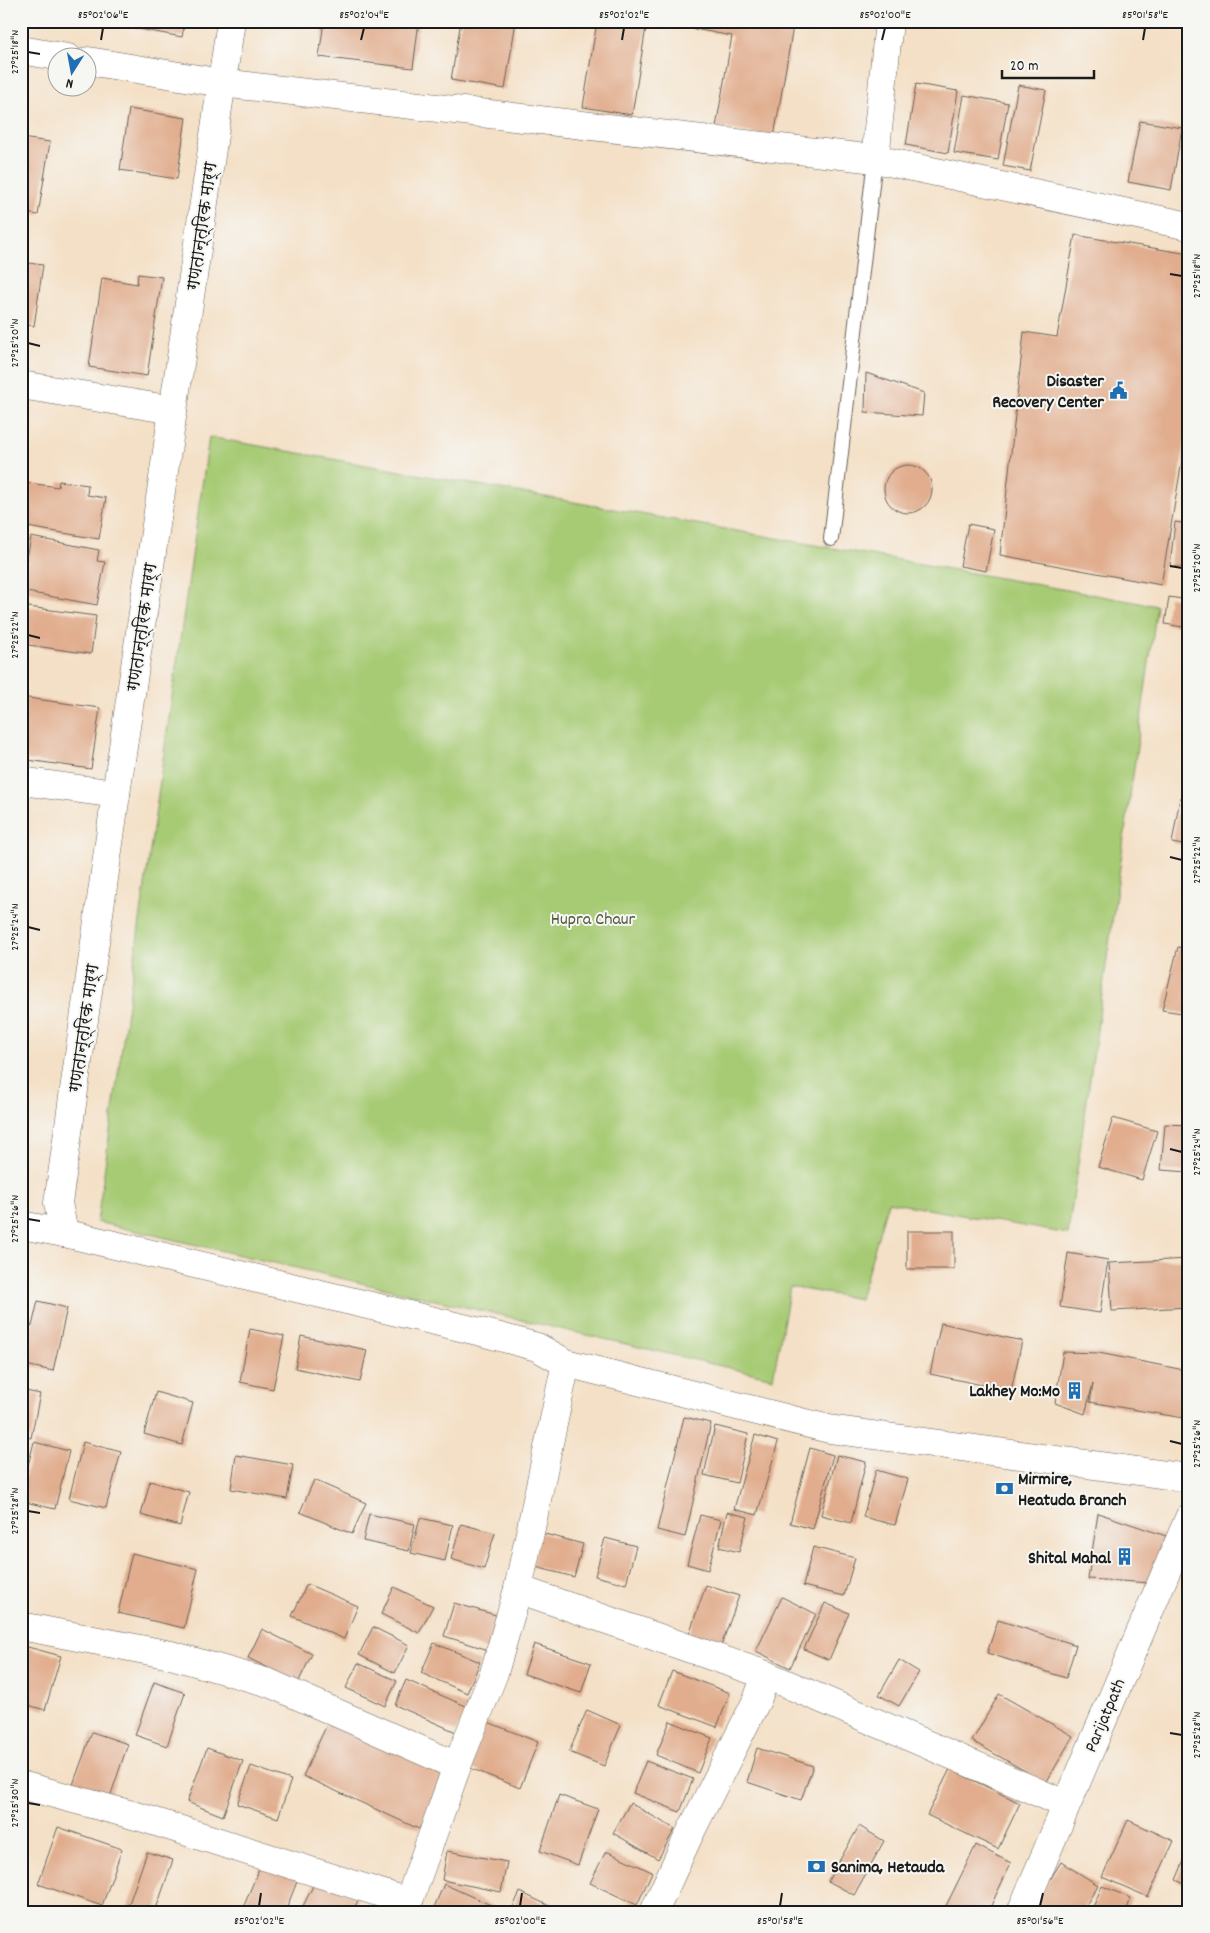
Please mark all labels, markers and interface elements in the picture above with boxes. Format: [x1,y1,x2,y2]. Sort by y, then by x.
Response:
text: 85°02'06"E [78,7,129,24]
text: 85°02'04"E [339,7,389,24]
text: 85°02'02"E [599,7,649,24]
text: 85°02'00"E [859,7,911,24]
text: 85°01'58"E [1122,7,1168,24]
text: 27°25'18"N [7,30,24,74]
north arrow [48,48,98,98]
scale bar [1002,48,1095,80]
text: 20 m [1010,56,1038,78]
text: N [65,72,75,93]
street label: गणतान्त्रिक मार्ग [182,160,225,293]
text: 27°25'18"N [1189,254,1206,298]
text: 27°25'20"N [7,319,24,367]
place label: Disaster Recovery Center [992,370,1104,416]
public building icon: Disaster Recovery Center [1108,380,1128,400]
text: 27°25'20"N [1189,544,1206,592]
street label: गणतान्त्रिक मार्ग [122,561,165,694]
text: 27°25'22"N [7,611,24,659]
text: 27°25'22"N [1189,836,1206,884]
text: 27°25'24"N [7,903,24,951]
park label: Hupra Chaur [551,908,636,933]
street label: गणतान्त्रिक मार्ग [64,962,107,1095]
text: 27°25'24"N [1189,1128,1206,1176]
text: 27°25'26"N [7,1195,24,1243]
place label: Lakhey Mo:Mo [969,1380,1060,1405]
building icon: Lakhey Mo:Mo [1064,1380,1084,1400]
text: 27°25'26"N [1189,1420,1206,1468]
place label: Mirmire, Heatuda Branch [1018,1468,1126,1514]
bank icon: Mirmire, Heatuda Branch [994,1478,1014,1498]
text: 27°25'28"N [7,1487,24,1535]
place label: Shital Mahal [1028,1547,1112,1572]
building icon: Shital Mahal [1115,1547,1135,1567]
street label: Parijatpath [1080,1675,1133,1757]
text: 27°25'28"N [1189,1711,1206,1759]
text: 27°25'30"N [7,1778,24,1827]
bank icon: Sanima, Hetauda [807,1856,827,1876]
place label: Sanima, Hetauda [831,1856,945,1881]
text: 85°02'02"E [234,1913,284,1930]
text: 85°02'00"E [494,1913,546,1930]
text: 85°01'58"E [757,1913,803,1930]
text: 85°01'56"E [1017,1913,1064,1930]

